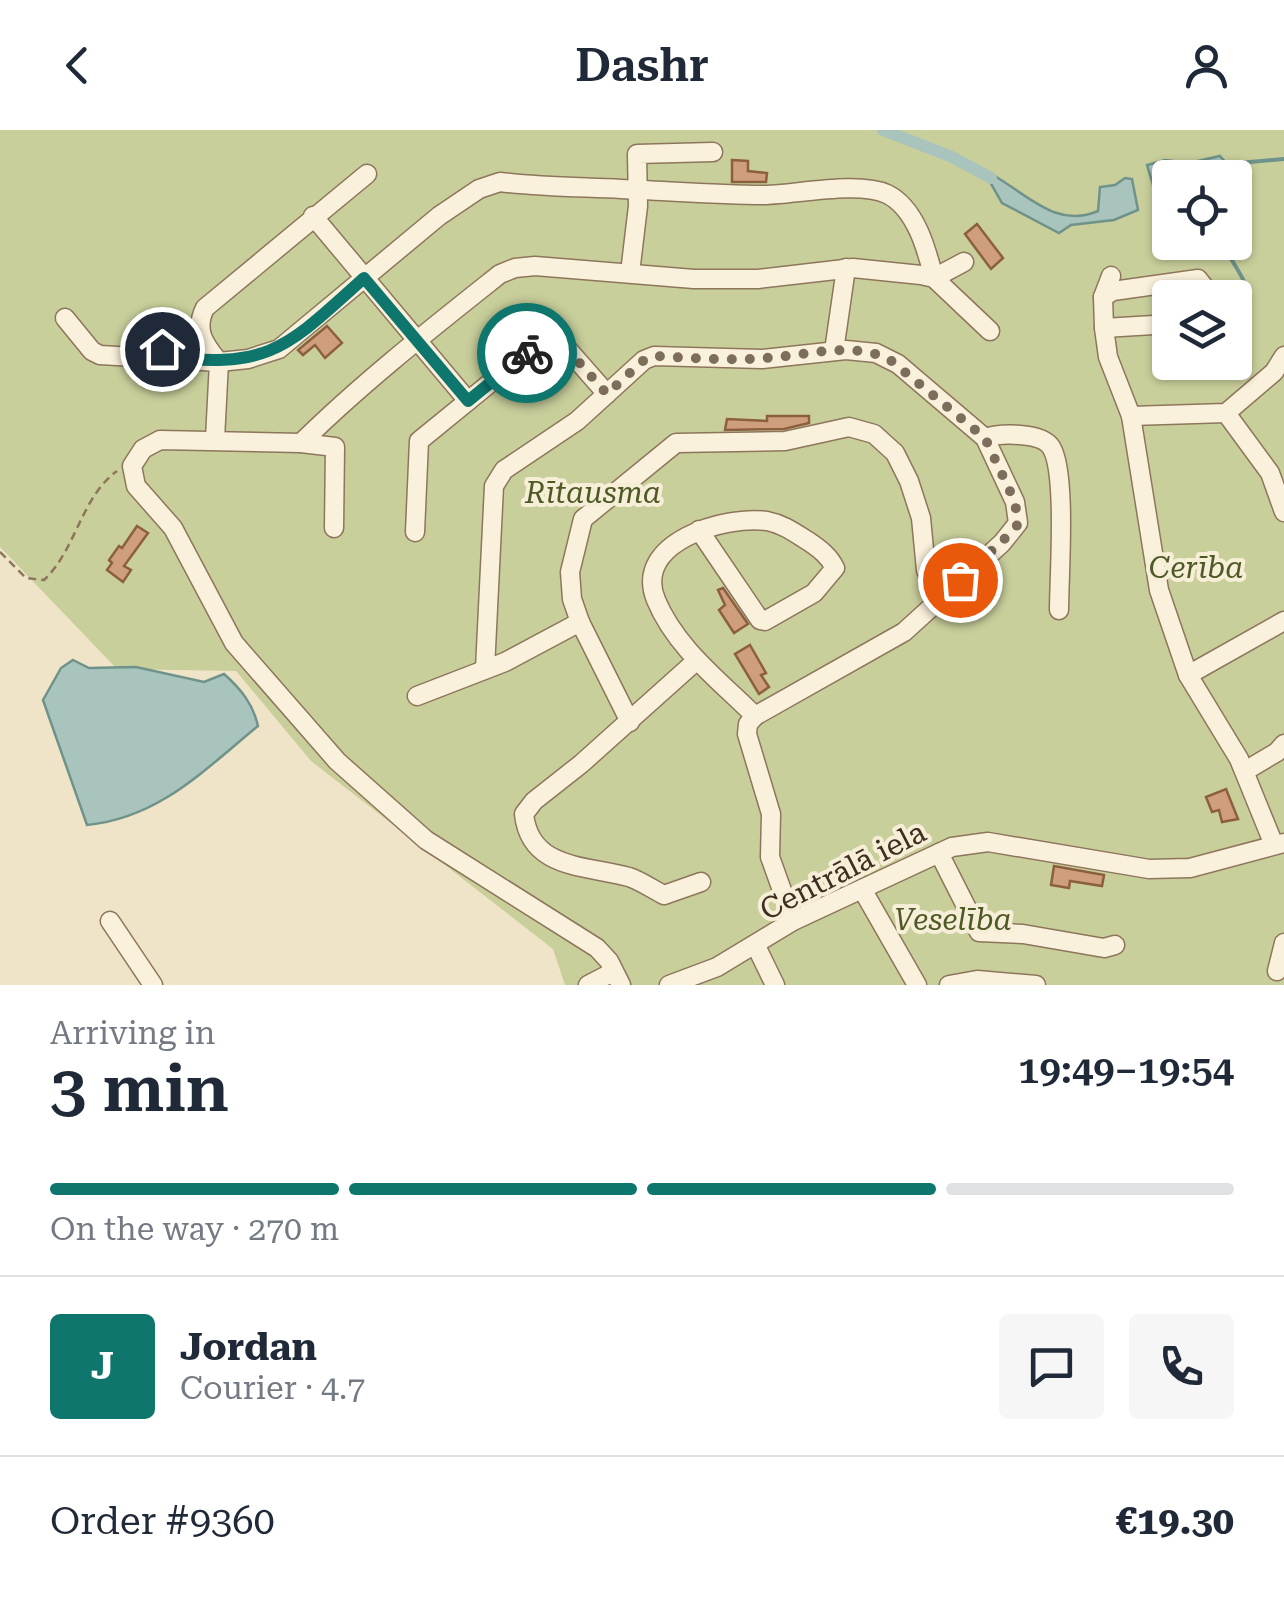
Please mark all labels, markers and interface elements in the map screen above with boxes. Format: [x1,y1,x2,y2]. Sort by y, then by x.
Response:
icon: back [50,38,105,93]
icon: person [1179,38,1234,93]
text: Dashr [575,39,709,92]
map controls [1152,160,1252,380]
button: locate [1152,160,1252,260]
button: layers [1152,280,1252,380]
courier [477,303,577,403]
pin [120,307,205,392]
icon: home [135,322,190,377]
icon: bike [500,326,555,381]
park label: Rītausma [524,475,661,510]
pin [918,538,1003,623]
park label: Cerība [1149,550,1243,585]
icon: bag [933,553,988,608]
street label: Centrālā iela [754,814,932,927]
park label: Veselība [894,902,1012,937]
text: Arriving in [50,1014,215,1052]
text: 19:49–19:54 [1018,1048,1234,1092]
text: 3 min [50,1051,229,1127]
text: On the way · 270 m [50,1210,339,1248]
button: chat [999,1314,1104,1419]
button: phone [1129,1314,1234,1419]
text: Jordan [180,1325,317,1369]
text: J [91,1344,114,1388]
text: Courier · 4.7 [180,1369,365,1407]
text: Order #9360 [50,1499,275,1543]
text: €19.30 [1116,1499,1234,1543]

